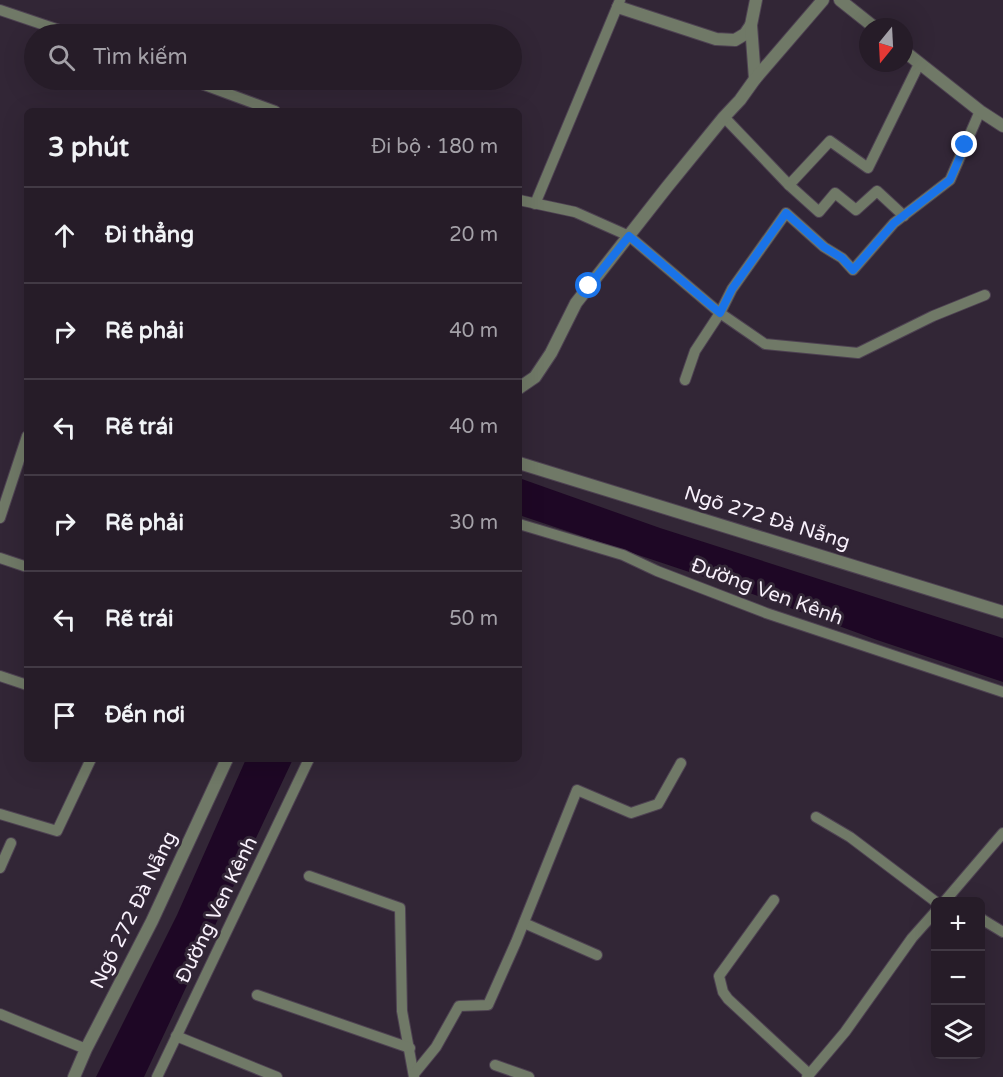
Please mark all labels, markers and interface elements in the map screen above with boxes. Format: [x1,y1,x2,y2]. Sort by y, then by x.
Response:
north arrow [859,18,913,72]
search box [24,24,522,90]
icon: search [45,41,78,74]
text: Tìm kiếm [93,44,188,70]
route end [951,131,977,157]
text: 3 phút [48,132,129,163]
text: Đi bộ · 180 m [371,135,498,159]
icon: ahead [48,219,81,252]
text: Đi thẳng [105,222,194,248]
text: 20 m [449,223,498,247]
route start [575,272,601,298]
icon: right [48,315,81,348]
text: Rẽ phải [105,318,184,344]
text: 40 m [449,319,498,343]
icon: left [48,411,81,444]
text: Rẽ trái [105,414,174,440]
text: 40 m [449,415,498,439]
street label: Ngõ 272 Đà Nẵng [681,481,853,555]
icon: right [48,507,81,540]
text: Rẽ phải [105,510,184,536]
text: 30 m [449,511,498,535]
street label: Đường Ven Kênh [688,553,846,631]
icon: left [48,603,81,636]
text: Rẽ trái [105,606,174,632]
text: 50 m [449,607,498,631]
icon: arrive [48,699,81,732]
text: Đến nơi [105,702,185,728]
street label: Ngõ 272 Đà Nẵng [85,827,183,993]
street label: Đường Ven Kênh [171,833,263,987]
map controls [931,897,985,1059]
button: + [931,897,985,951]
button: − [931,951,985,1005]
button: layers [931,1005,985,1059]

